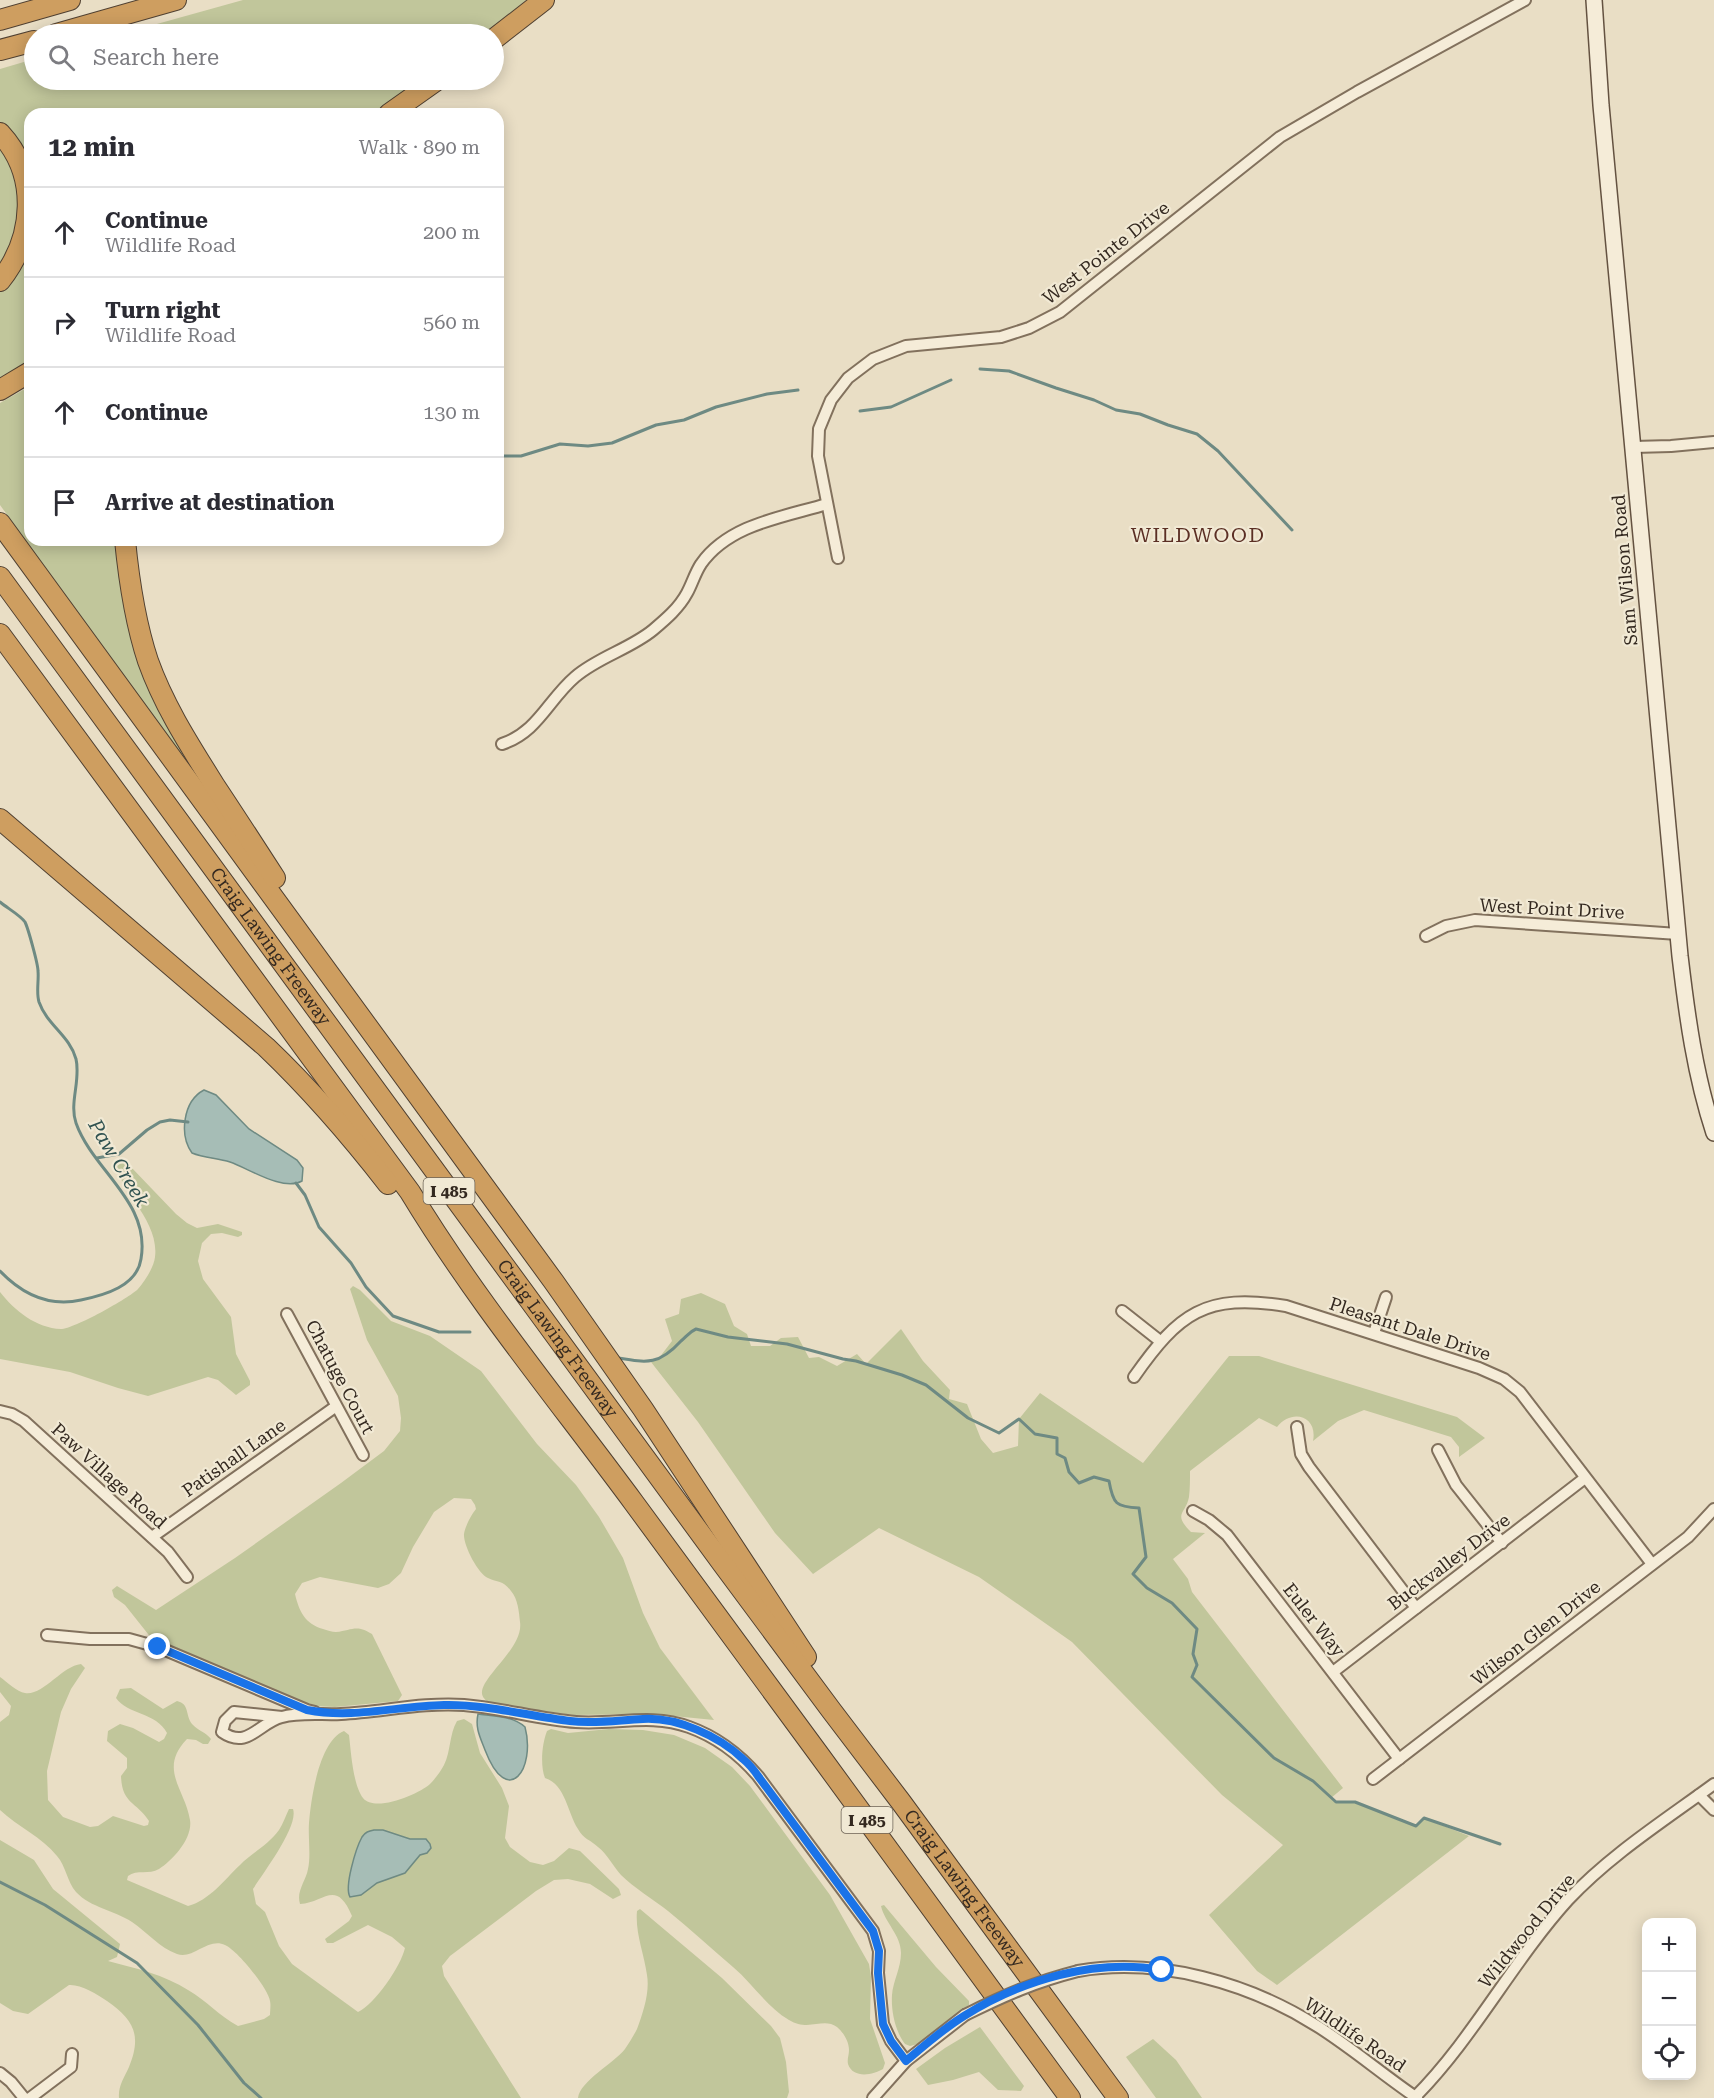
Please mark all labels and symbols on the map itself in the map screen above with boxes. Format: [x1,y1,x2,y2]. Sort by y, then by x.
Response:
street label: West Pointe Drive [1038,197,1173,309]
street label: Sam Wilson Road [1607,493,1642,646]
district label: WILDWOOD [1131,523,1265,547]
street label: Craig Lawing Freeway [206,863,336,1030]
street label: West Point Drive [1479,894,1625,923]
water label: Paw Creek [83,1114,155,1211]
road number: I 485 [424,1178,474,1204]
street label: Craig Lawing Freeway [493,1255,623,1422]
street label: Pleasant Dale Drive [1327,1293,1494,1365]
street label: Chatuge Court [302,1316,379,1438]
street label: Patishall Lane [178,1414,290,1501]
street label: Paw Village Road [47,1418,172,1533]
street label: Buckvalley Drive [1384,1509,1514,1614]
street label: Wilson Glen Drive [1467,1576,1604,1689]
street label: Euler Way [1279,1579,1350,1661]
route end [144,1633,170,1659]
street label: Craig Lawing Freeway [900,1805,1030,1972]
road number: I 485 [842,1807,892,1833]
street label: Wildwood Drive [1474,1869,1579,1992]
route start [1148,1956,1174,1982]
street label: Wildlife Road [1300,1993,1410,2077]

